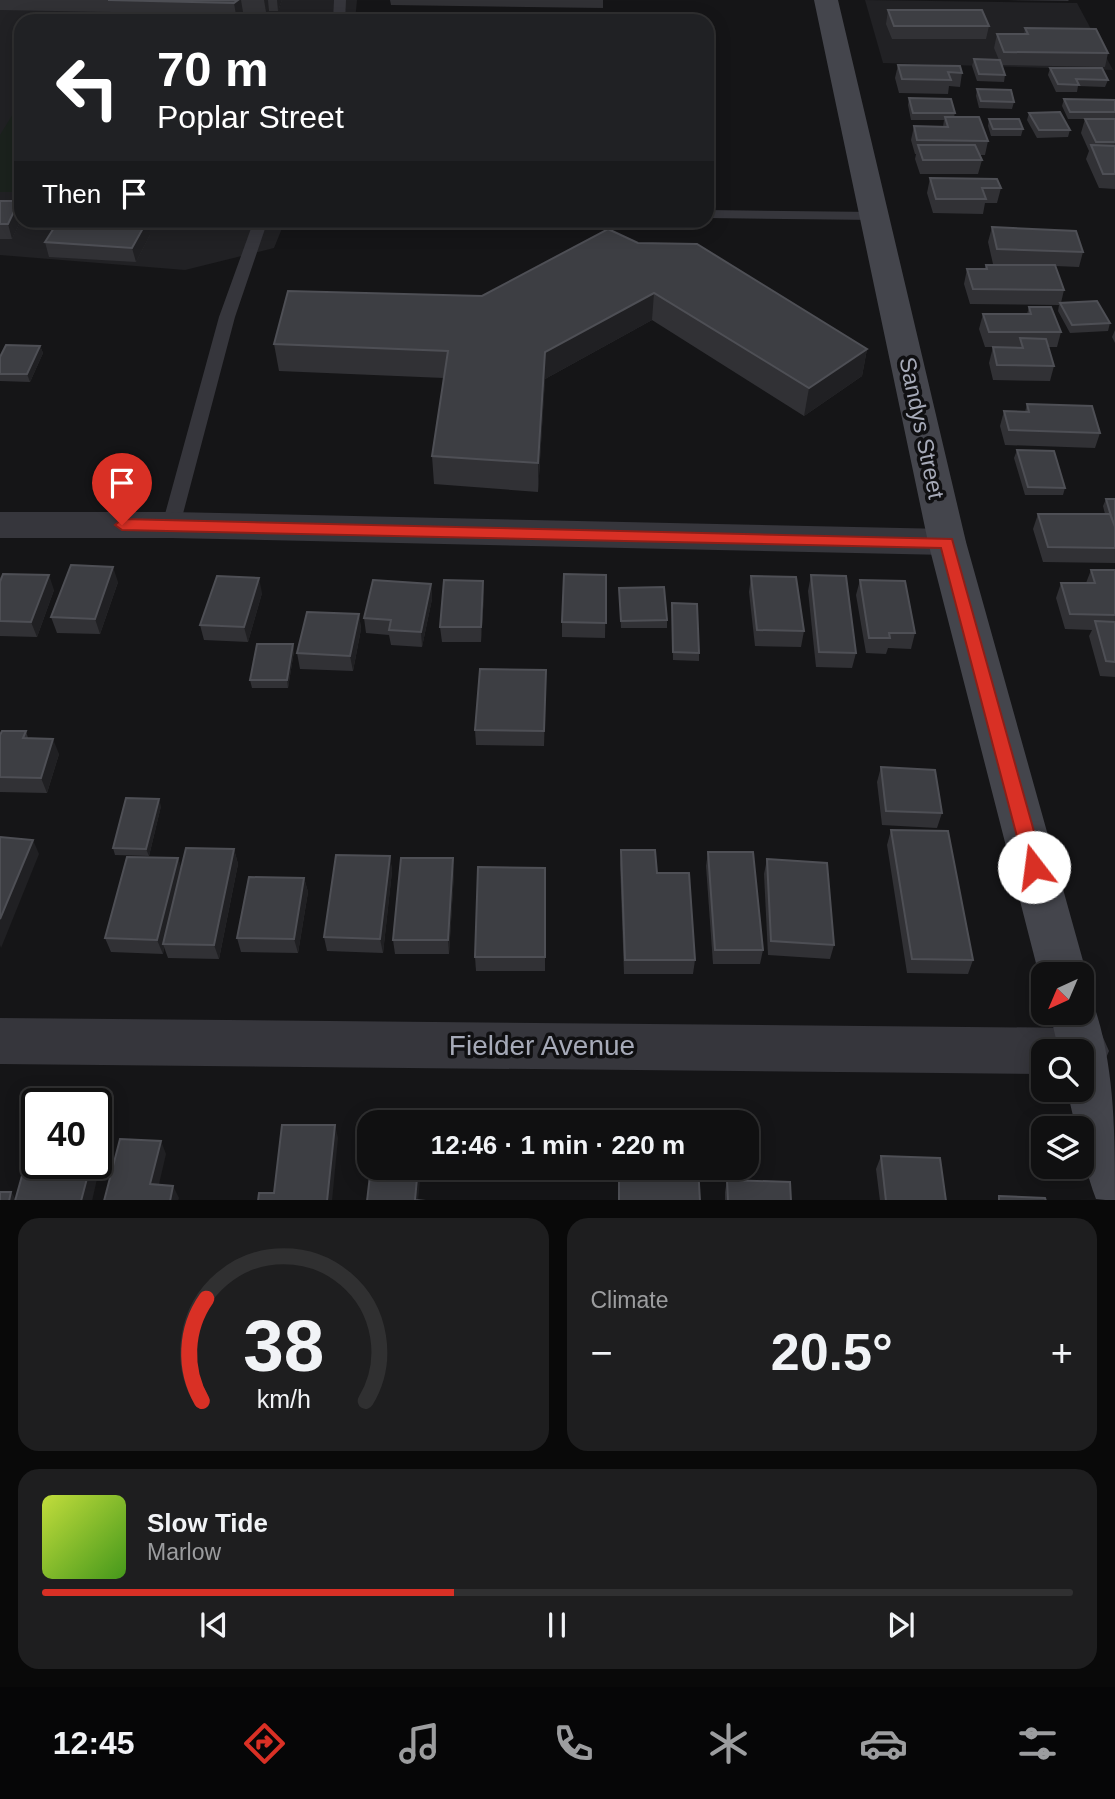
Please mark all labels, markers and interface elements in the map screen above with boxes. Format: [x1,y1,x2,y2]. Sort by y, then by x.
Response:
icon: left [42,42,133,133]
text: 70 m [157,42,269,96]
text: Poplar Street [157,99,344,135]
icon: arrive [115,175,153,213]
text: Then [42,179,101,209]
street label: Sandys Street [894,355,950,502]
pin [92,453,152,525]
icon: arrive [103,464,141,502]
position arrow [997,830,1071,904]
north arrow [1031,962,1094,1026]
map controls [1031,962,1094,1179]
street label: Fielder Avenue [449,1030,635,1061]
button: search [1031,1039,1094,1102]
speed limit sign: 40 [21,1088,112,1179]
button: layers [1031,1116,1094,1179]
text: 12:46 · 1 min · 220 m [431,1130,685,1160]
text: Climate [591,1287,668,1313]
text: 38 [243,1305,324,1386]
text: 20.5° [771,1323,893,1381]
text: − [591,1332,613,1374]
text: + [1051,1332,1073,1374]
text: km/h [256,1384,310,1412]
text: Slow Tide [147,1508,268,1538]
text: Marlow [147,1539,221,1565]
icon: previous [195,1606,233,1644]
icon: pause [538,1606,576,1644]
icon: next [882,1606,920,1644]
icon: directions [240,1719,289,1768]
icon: music [395,1719,444,1768]
icon: phone [549,1719,598,1768]
icon: climate [704,1719,753,1768]
icon: car [859,1719,908,1768]
icon: filters [1013,1719,1062,1768]
text: 12:45 [53,1725,135,1761]

